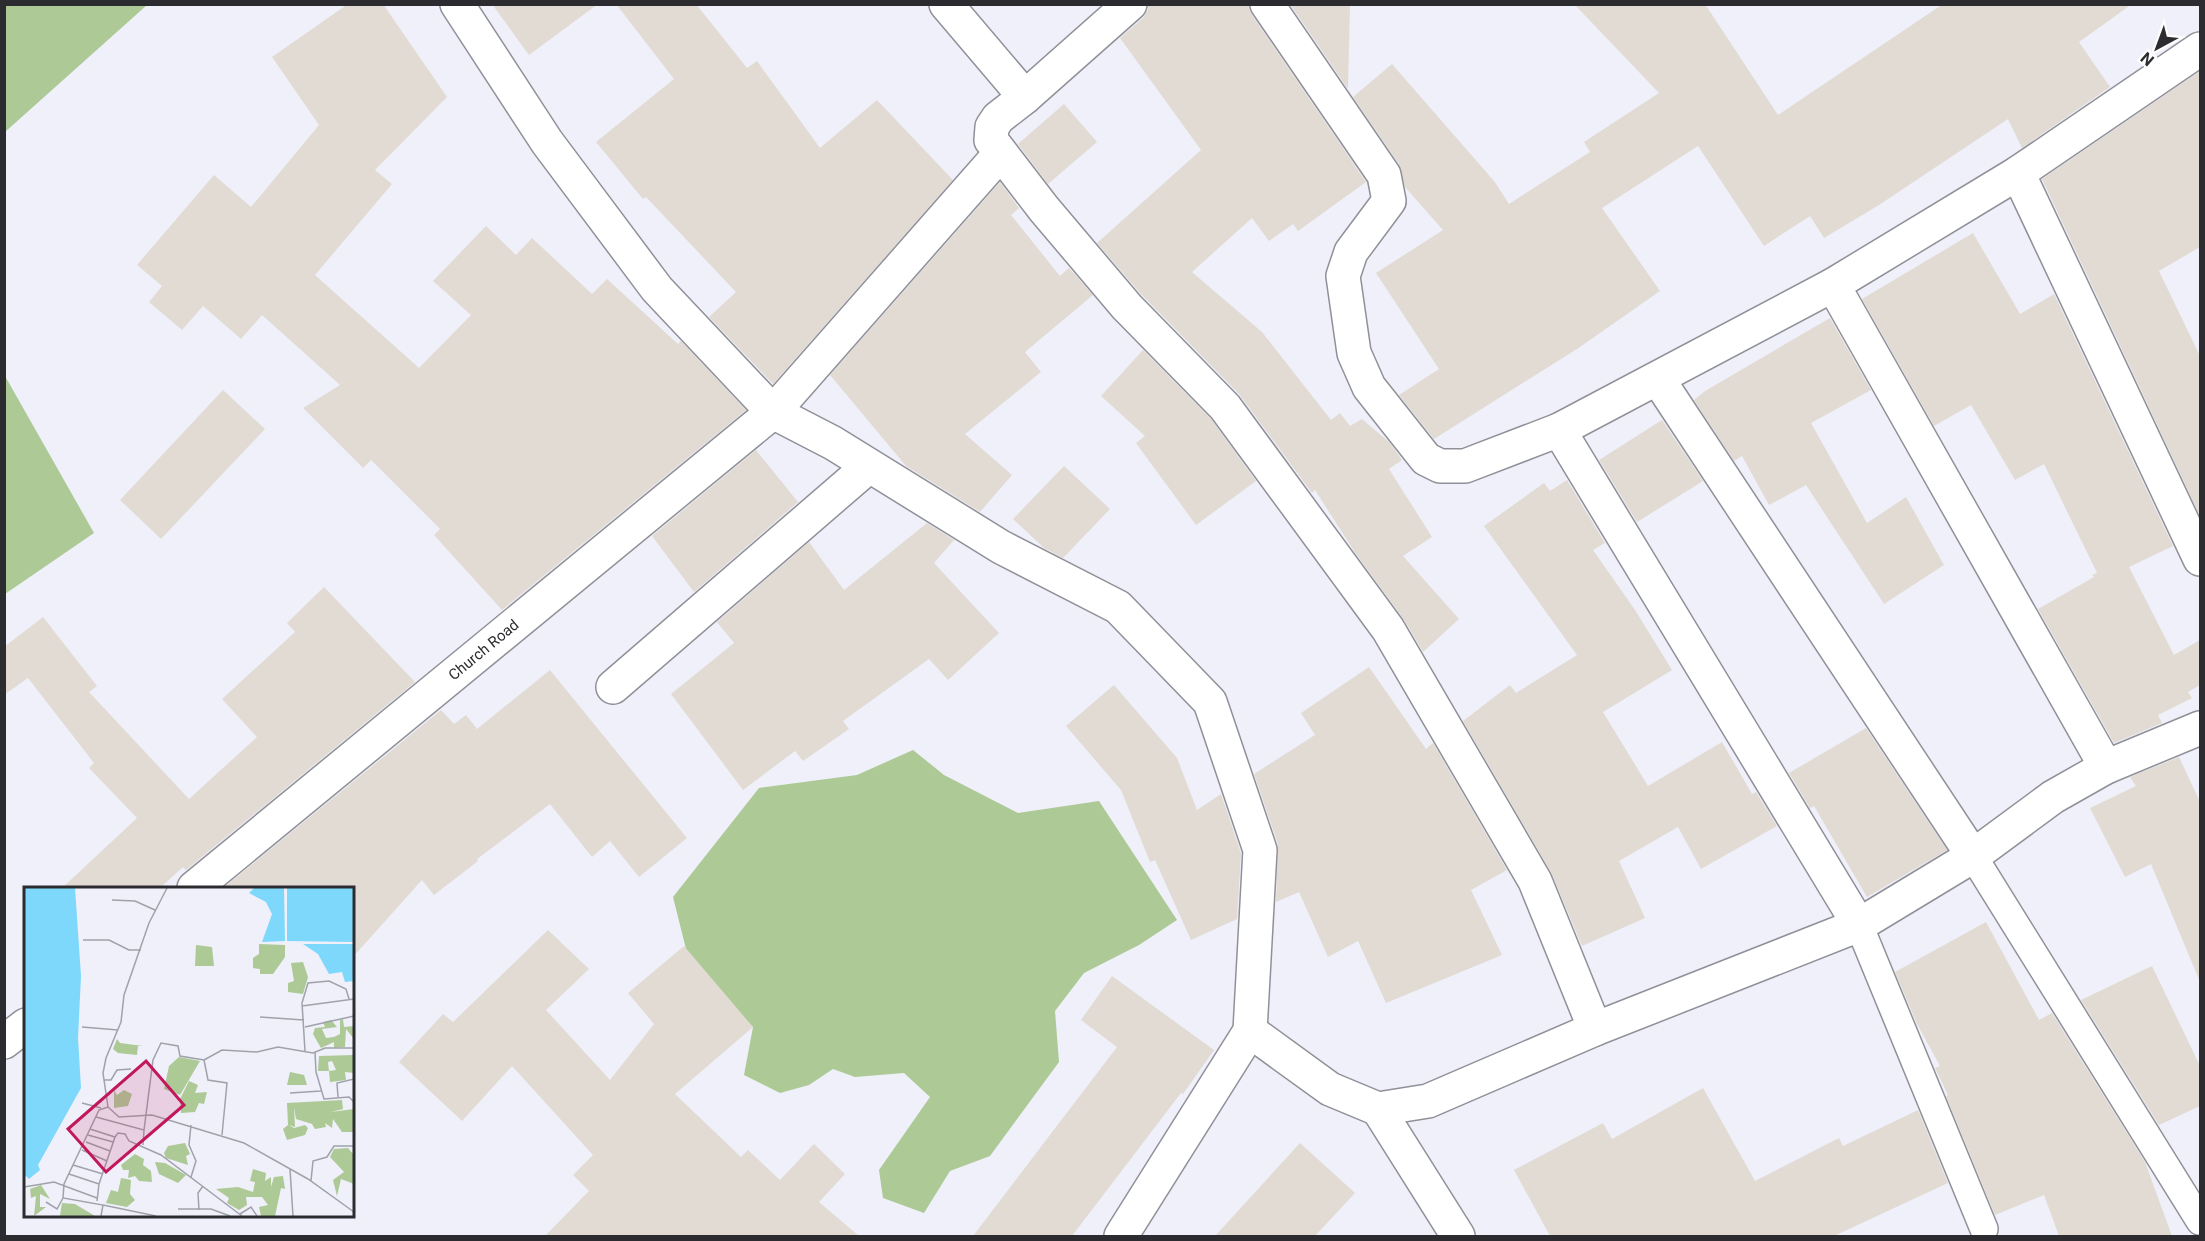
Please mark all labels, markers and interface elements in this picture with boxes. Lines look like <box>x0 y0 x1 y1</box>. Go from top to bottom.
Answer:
north arrow <box>2127 18 2187 78</box>
text: N <box>2137 48 2158 70</box>
street label: Church Road <box>445 616 522 684</box>
inset map <box>24 887 354 1217</box>

